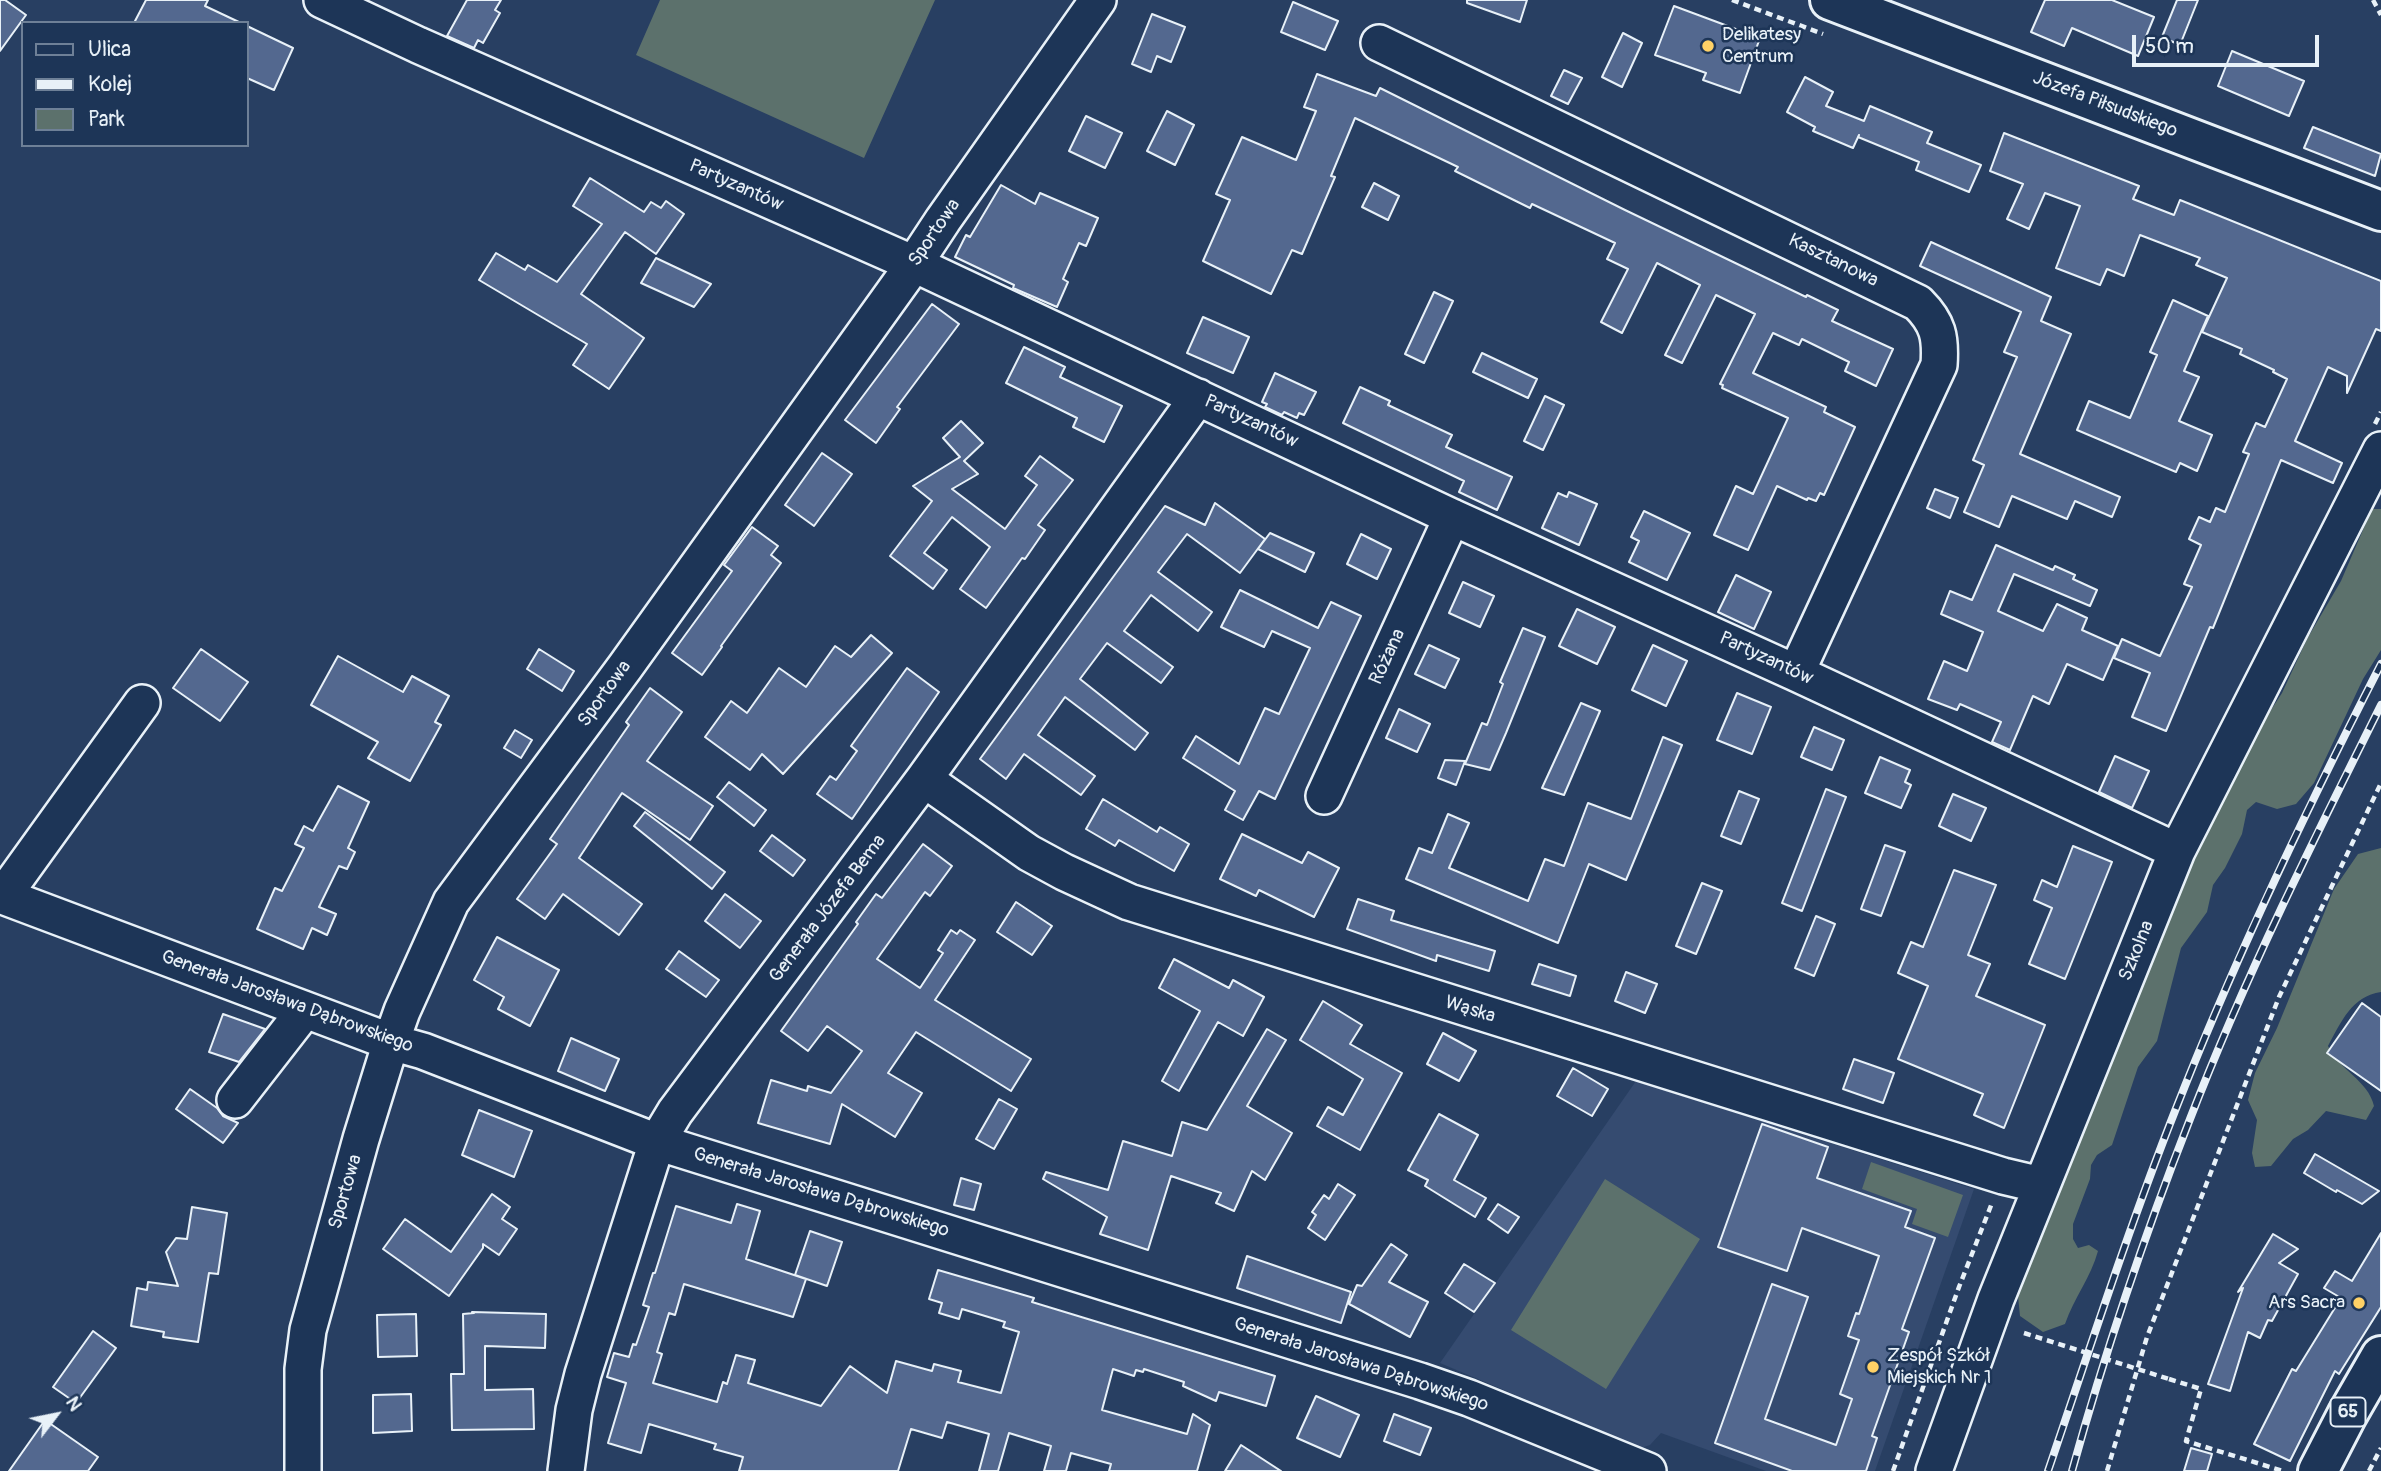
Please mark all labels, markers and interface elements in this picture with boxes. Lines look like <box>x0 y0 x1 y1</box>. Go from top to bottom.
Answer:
legend <box>21 21 248 147</box>
scale bar <box>2136 21 2323 65</box>
place label: Delikatesy Centrum <box>1722 24 1801 68</box>
text: 50 m <box>2145 33 2194 60</box>
text: Ulica <box>88 36 131 63</box>
marker: Delikatesy Centrum <box>1700 38 1716 54</box>
street label: Józefa Piłsudskiego <box>2029 67 2181 143</box>
text: Kolej <box>88 71 132 98</box>
text: Park <box>88 106 125 133</box>
street label: Partyzantów <box>685 155 787 217</box>
street label: Sportowa <box>904 195 966 271</box>
street label: Kasztanowa <box>1784 229 1882 293</box>
street label: Partyzantów <box>1201 390 1301 454</box>
street label: Różana <box>1365 625 1411 689</box>
street label: Partyzantów <box>1716 627 1816 691</box>
street label: Sportowa <box>573 656 637 732</box>
street label: Generała Józefa Bema <box>765 831 891 987</box>
street label: Szkolna <box>2115 917 2159 985</box>
street label: Generała Jarosława Dąbrowskiego <box>158 946 416 1058</box>
street label: Wąska <box>1442 992 1498 1028</box>
street label: Generała Jarosława Dąbrowskiego <box>690 1143 952 1243</box>
street label: Sportowa <box>325 1152 367 1232</box>
place label: Ars Sacra <box>2268 1292 2345 1314</box>
marker: Ars Sacra <box>2351 1295 2367 1311</box>
street label: Generała Jarosława Dąbrowskiego <box>1231 1313 1491 1417</box>
place label: Zespół Szkół Miejskich Nr 1 <box>1887 1345 1991 1389</box>
marker: Zespół Szkół Miejskich Nr 1 <box>1865 1359 1881 1375</box>
north arrow <box>21 1380 91 1450</box>
text: N <box>60 1392 87 1416</box>
road number: 65 <box>2330 1398 2366 1427</box>

